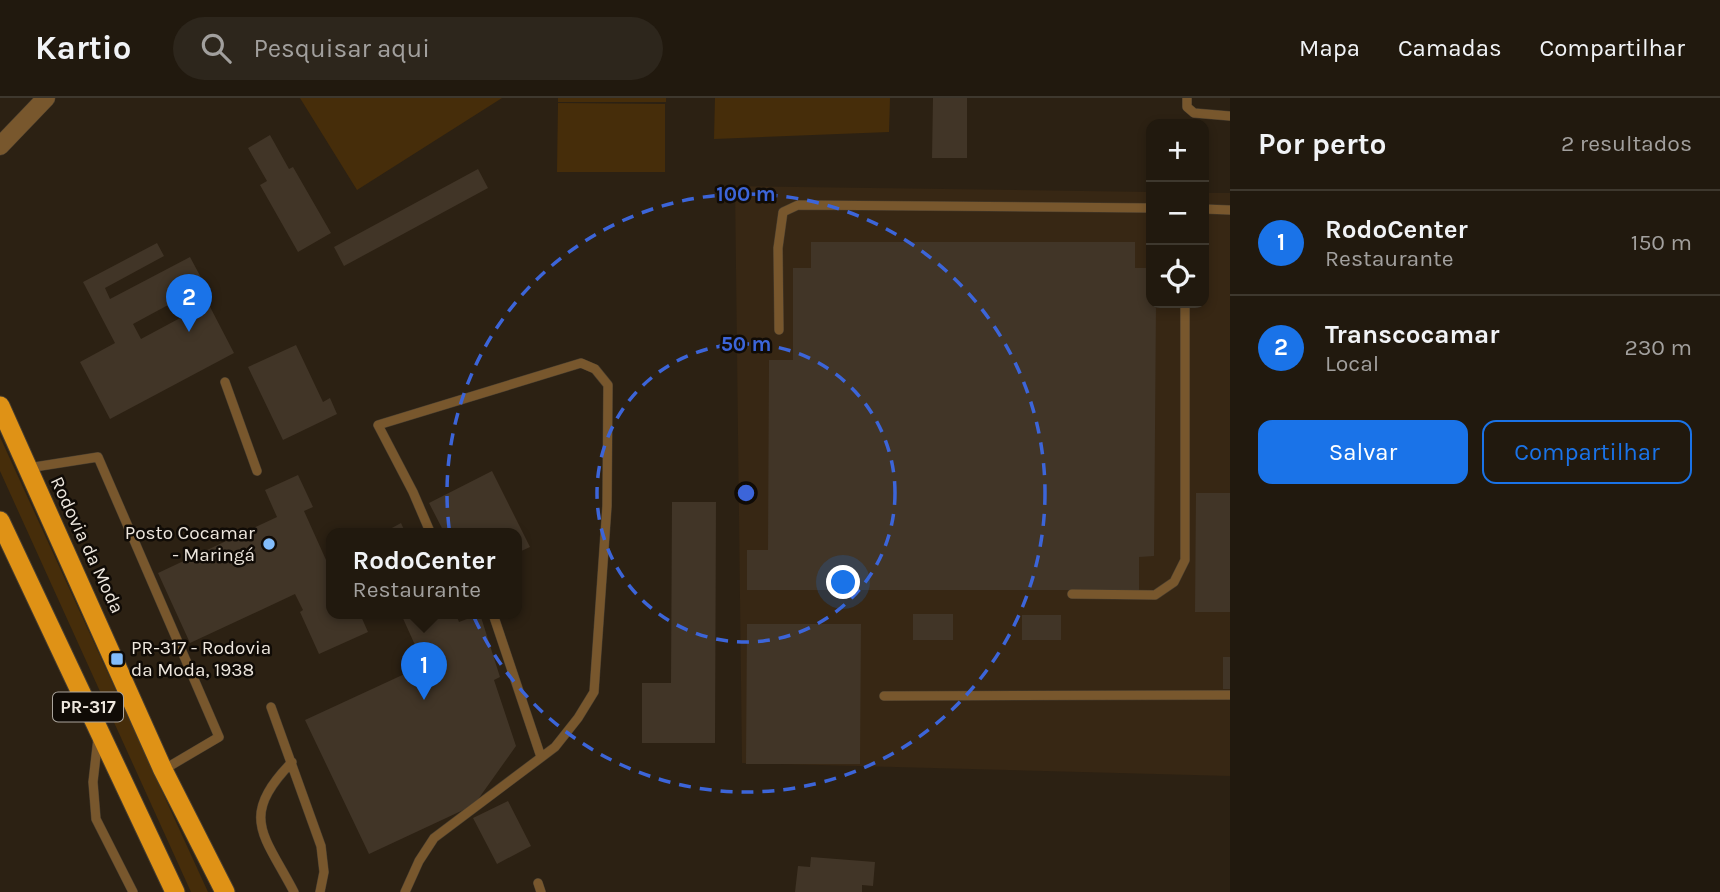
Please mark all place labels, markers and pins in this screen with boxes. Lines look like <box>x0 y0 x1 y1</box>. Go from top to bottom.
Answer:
pin: 2 <box>166 274 212 332</box>
centre of rings <box>734 481 758 505</box>
place label: Posto Cocamar - Maringá <box>125 522 255 566</box>
marker: Posto Cocamar - Maringá <box>261 536 277 552</box>
place label: PR-317 - Rodovia da Moda, 1938 <box>131 637 271 681</box>
pin: 1 <box>401 642 447 700</box>
marker: PR-317 - Rodovia da Moda, 1938 <box>109 651 125 667</box>

